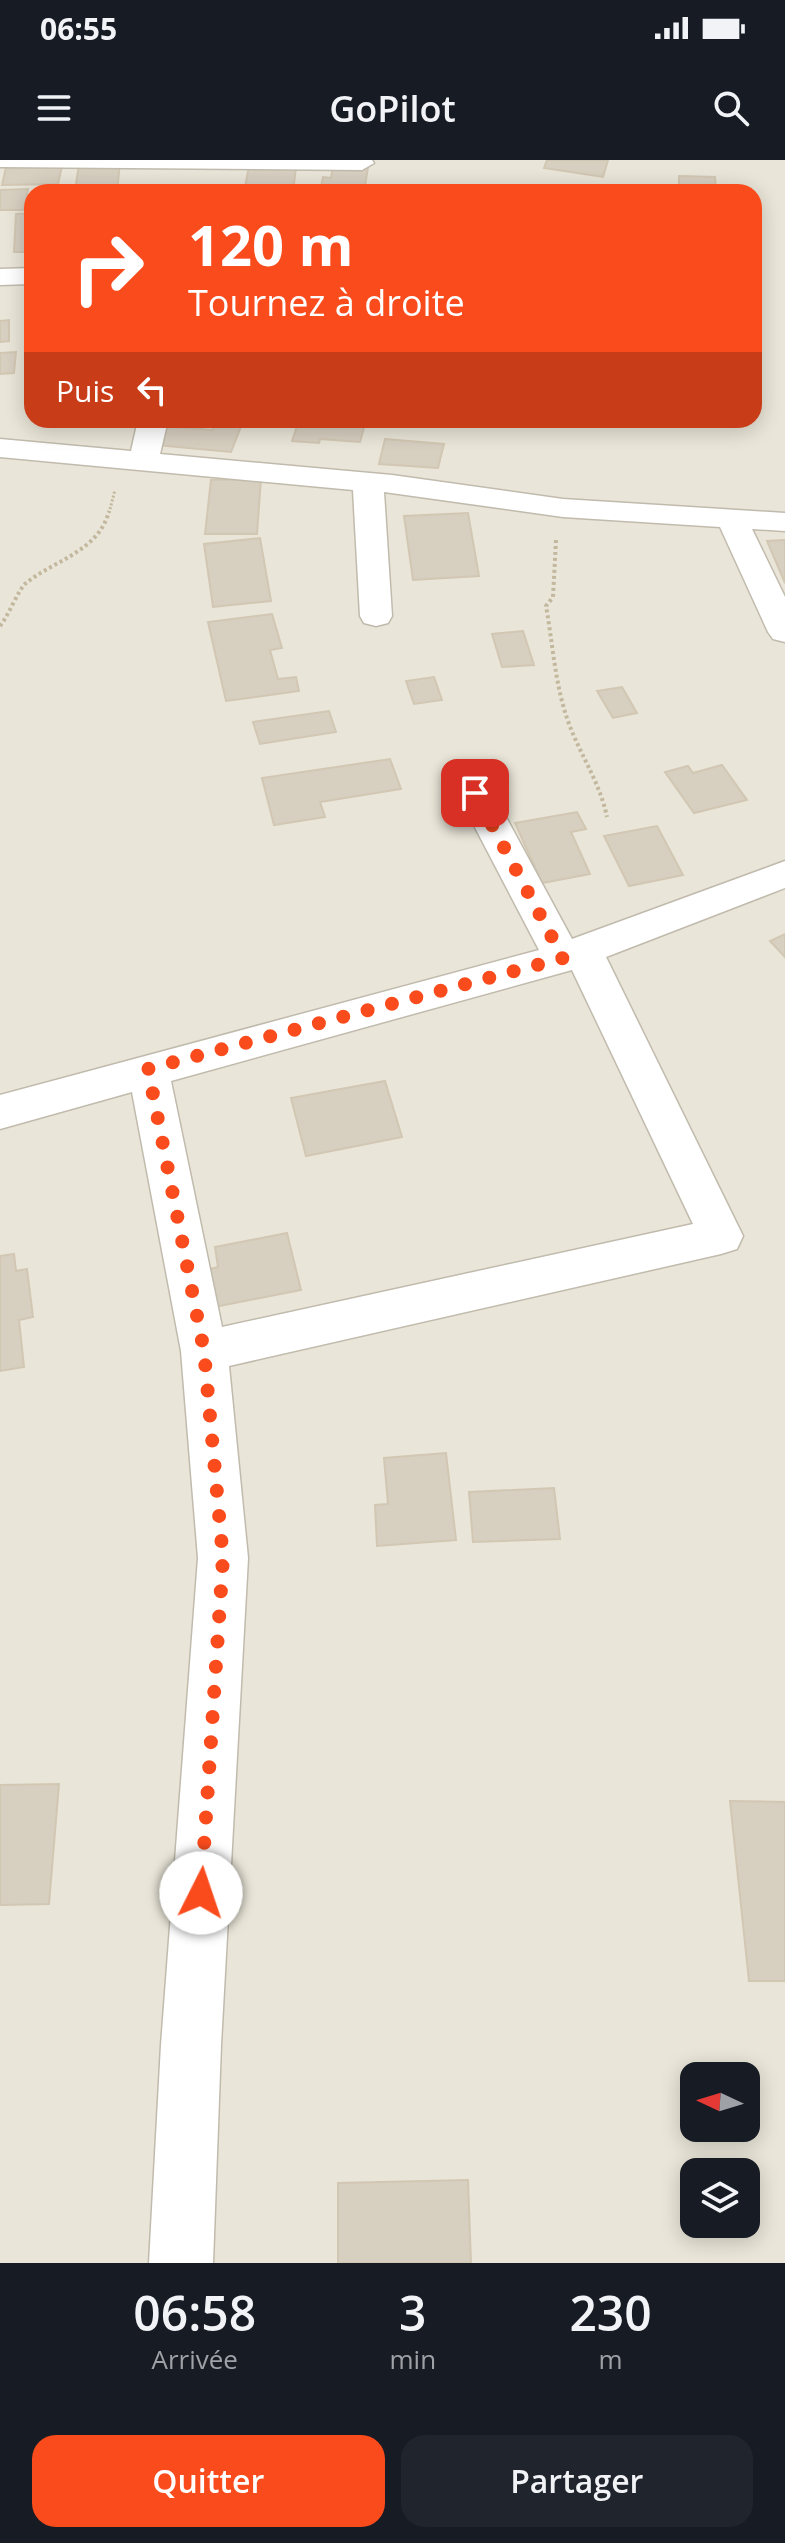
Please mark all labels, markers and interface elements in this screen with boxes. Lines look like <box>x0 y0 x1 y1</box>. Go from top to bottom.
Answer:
text: 06:55 <box>40 8 117 49</box>
text: GoPilot <box>329 84 456 133</box>
icon: menu <box>32 86 76 130</box>
icon: search <box>709 86 753 130</box>
text: 120 m <box>188 206 354 282</box>
icon: right <box>56 216 160 320</box>
text: Tournez à droite <box>188 278 465 327</box>
icon: left <box>130 368 174 412</box>
text: Puis <box>56 370 114 411</box>
pin <box>441 759 509 827</box>
icon: arrive <box>453 771 497 815</box>
position arrow <box>159 1851 243 1935</box>
north arrow <box>680 2062 760 2142</box>
map controls <box>680 2062 760 2238</box>
button: layers <box>680 2158 760 2238</box>
text: 06:58 <box>133 2280 256 2345</box>
text: 3 <box>399 2280 427 2345</box>
text: 230 <box>569 2280 652 2345</box>
text: Arrivée <box>152 2341 238 2377</box>
text: min <box>390 2341 436 2377</box>
text: m <box>599 2341 623 2377</box>
button: Quitter <box>32 2435 385 2527</box>
button: Partager <box>401 2435 753 2527</box>

